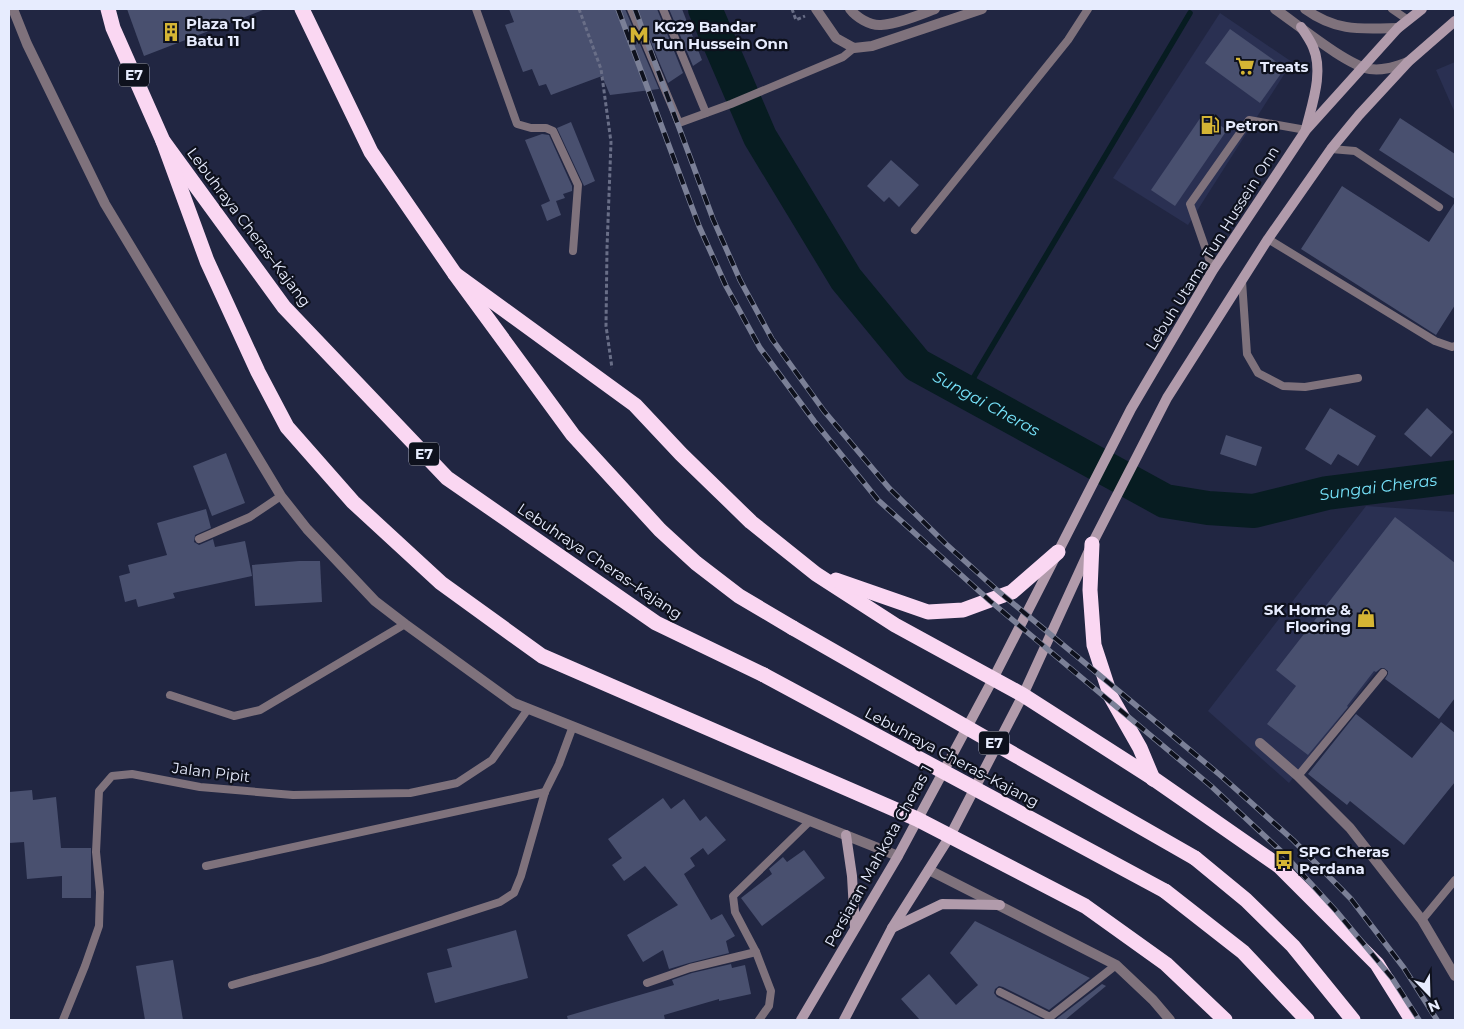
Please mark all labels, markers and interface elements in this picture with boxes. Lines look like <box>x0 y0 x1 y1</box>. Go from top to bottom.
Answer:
place label: Plaza Tol Batu 11 <box>186 14 255 50</box>
place label: KG29 Bandar Tun Hussein Onn <box>654 17 788 53</box>
building icon: Plaza Tol Batu 11 <box>160 21 182 43</box>
metro station icon: KG29 Bandar Tun Hussein Onn <box>628 24 650 46</box>
supermarket icon: Treats <box>1234 55 1256 77</box>
place label: Treats <box>1260 57 1308 76</box>
road number: E7 <box>119 64 149 86</box>
fuel station icon: Petron <box>1199 114 1221 136</box>
place label: Petron <box>1225 116 1278 135</box>
street label: Lebuh Utama Tun Hussein Onn <box>1141 143 1283 353</box>
street label: Lebuhraya Cheras–Kajang <box>183 144 315 310</box>
water label: Sungai Cheras <box>930 366 1043 440</box>
road number: E7 <box>409 442 439 466</box>
water label: Sungai Cheras <box>1317 470 1438 504</box>
street label: Lebuhraya Cheras–Kajang <box>514 499 686 623</box>
place label: SK Home & Flooring <box>1264 600 1351 636</box>
shop icon: SK Home & Flooring <box>1355 607 1377 629</box>
street label: Lebuhraya Cheras–Kajang <box>862 703 1042 811</box>
road number: E7 <box>979 731 1009 754</box>
street label: Jalan Pipit <box>170 758 251 786</box>
street label: Persiaran Mahkota Cheras 1 <box>820 762 936 950</box>
place label: SPG Cheras Perdana <box>1299 842 1389 878</box>
bus stop icon: SPG Cheras Perdana <box>1273 849 1295 871</box>
north arrow <box>1404 969 1454 1019</box>
text: N <box>1425 995 1443 1016</box>

